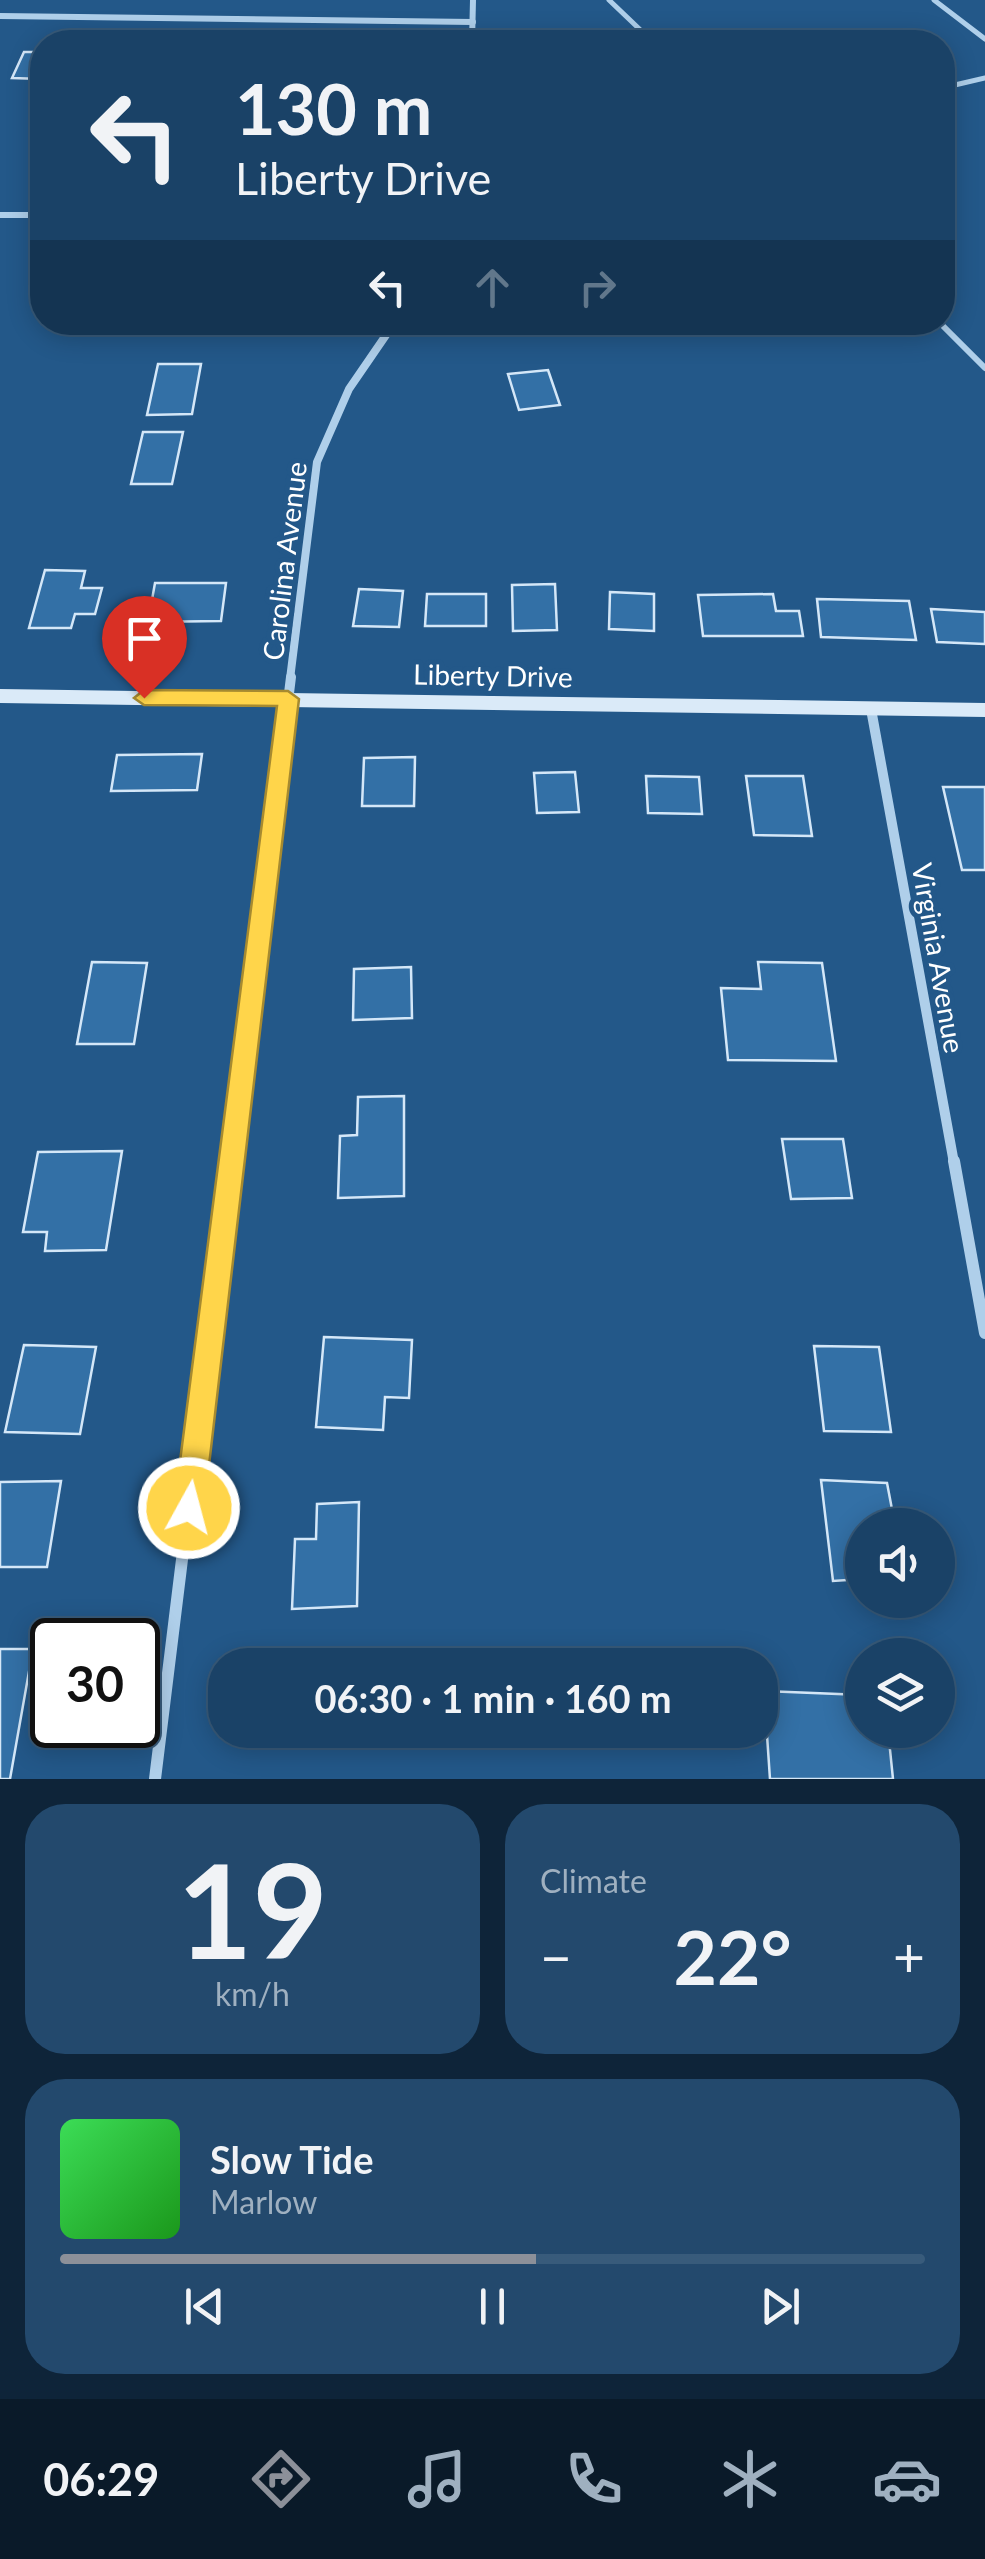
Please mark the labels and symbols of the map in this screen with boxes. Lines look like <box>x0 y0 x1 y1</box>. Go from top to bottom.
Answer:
street label: Carolina Avenue <box>255 460 313 662</box>
pin <box>102 596 187 699</box>
street label: Liberty Drive <box>413 657 573 693</box>
street label: Virginia Avenue <box>906 860 972 1056</box>
position arrow <box>137 1456 241 1560</box>
speed limit sign: 30 <box>30 1618 160 1748</box>

